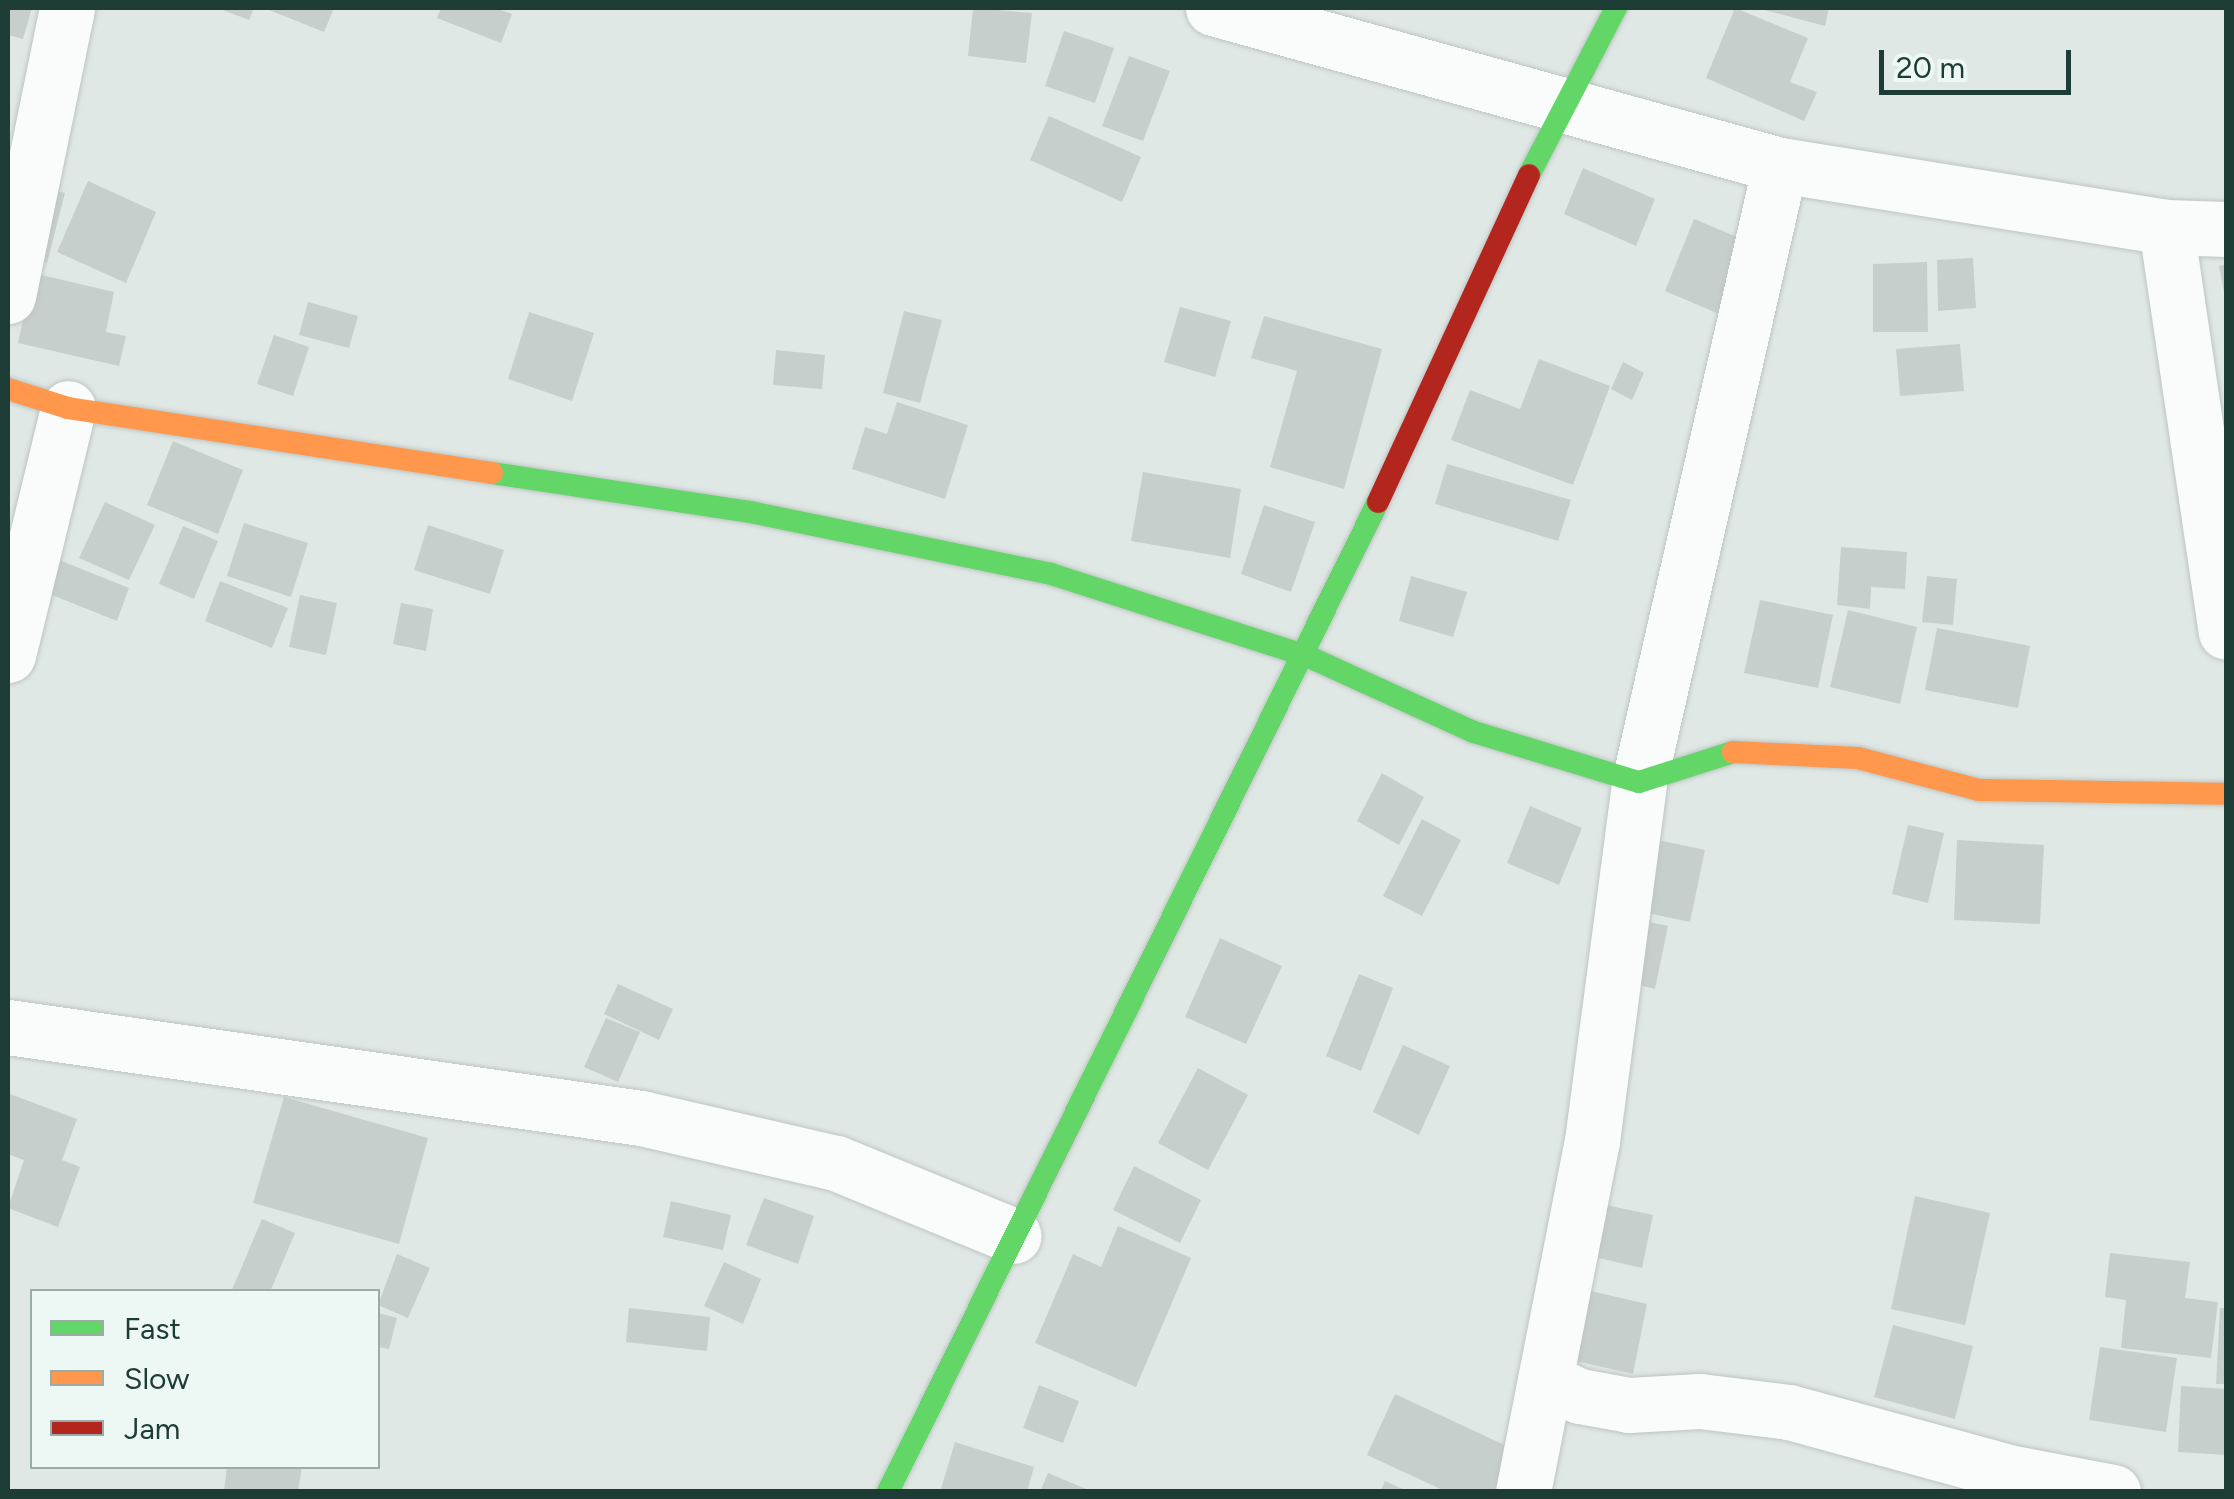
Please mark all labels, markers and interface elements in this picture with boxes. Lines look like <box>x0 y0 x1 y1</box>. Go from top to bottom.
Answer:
scale bar <box>1884 30 2076 92</box>
text: 20 m <box>1896 49 1965 86</box>
legend <box>30 1289 380 1469</box>
text: Fast <box>124 1310 181 1347</box>
text: Slow <box>124 1360 190 1397</box>
text: Jam <box>124 1410 180 1447</box>

